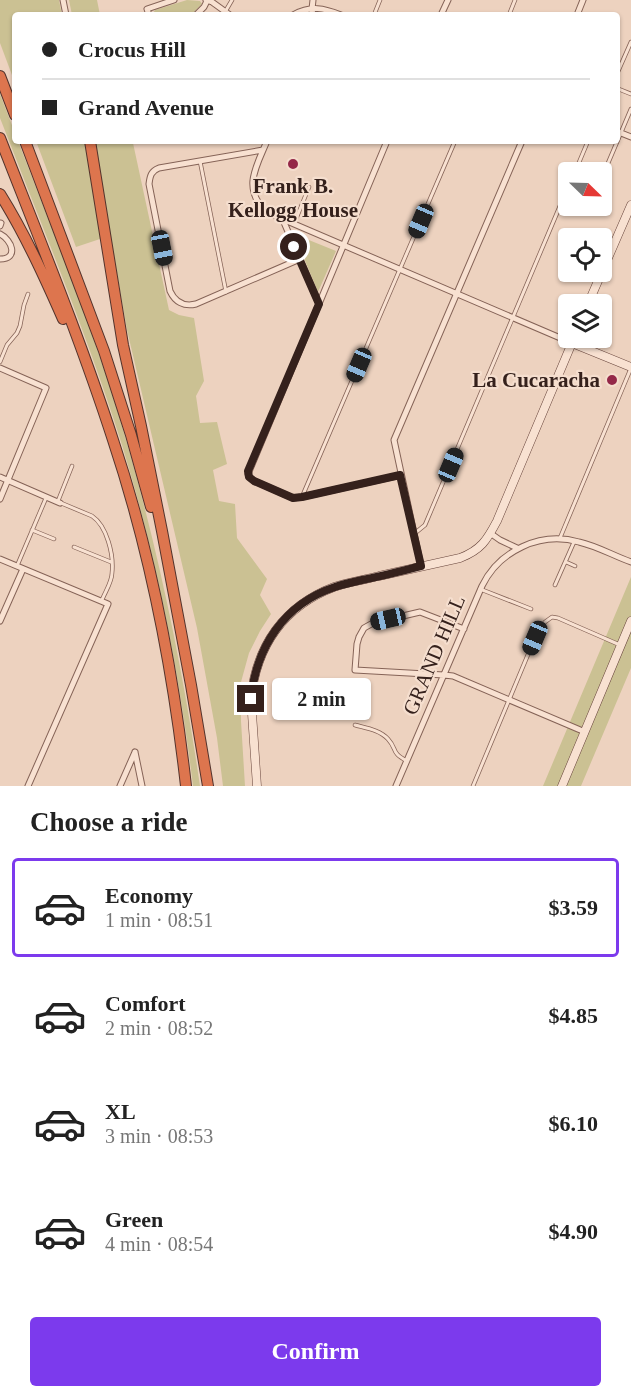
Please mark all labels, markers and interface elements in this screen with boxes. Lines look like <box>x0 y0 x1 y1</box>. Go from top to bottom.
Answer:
text: Crocus Hill <box>78 37 186 62</box>
text: Grand Avenue <box>78 95 214 120</box>
marker: Frank B. Kellogg House <box>286 157 300 171</box>
north arrow <box>558 162 612 216</box>
map controls <box>558 162 612 348</box>
place label: Frank B. Kellogg House <box>228 174 358 222</box>
car <box>406 201 436 241</box>
button: locate <box>558 228 612 282</box>
car <box>150 229 174 267</box>
route start <box>280 233 307 260</box>
button: layers <box>558 294 612 348</box>
car <box>344 345 374 385</box>
place label: La Cucaracha <box>472 368 600 392</box>
marker: La Cucaracha <box>605 373 619 387</box>
car <box>436 445 466 485</box>
street label: GRAND HILL <box>398 592 470 718</box>
car <box>368 606 408 632</box>
car <box>520 618 550 658</box>
callout: 2 min <box>272 678 371 720</box>
route end <box>237 685 264 712</box>
text: 2 min <box>297 688 346 710</box>
text: Choose a ride <box>30 807 188 837</box>
icon: car <box>33 881 87 935</box>
text: Economy <box>105 883 193 908</box>
text: $3.59 <box>549 895 598 920</box>
text: 1 min · 08:51 <box>105 909 213 931</box>
icon: car <box>33 989 87 1043</box>
text: Comfort <box>105 991 186 1016</box>
text: $4.85 <box>549 1003 598 1028</box>
text: 2 min · 08:52 <box>105 1017 213 1039</box>
icon: car <box>33 1097 87 1151</box>
text: XL <box>105 1099 136 1124</box>
text: $6.10 <box>549 1111 598 1136</box>
text: 3 min · 08:53 <box>105 1125 213 1147</box>
icon: car <box>33 1205 87 1259</box>
text: Green <box>105 1207 163 1232</box>
text: $4.90 <box>549 1219 598 1244</box>
text: 4 min · 08:54 <box>105 1233 213 1255</box>
button: Confirm <box>30 1317 601 1386</box>

